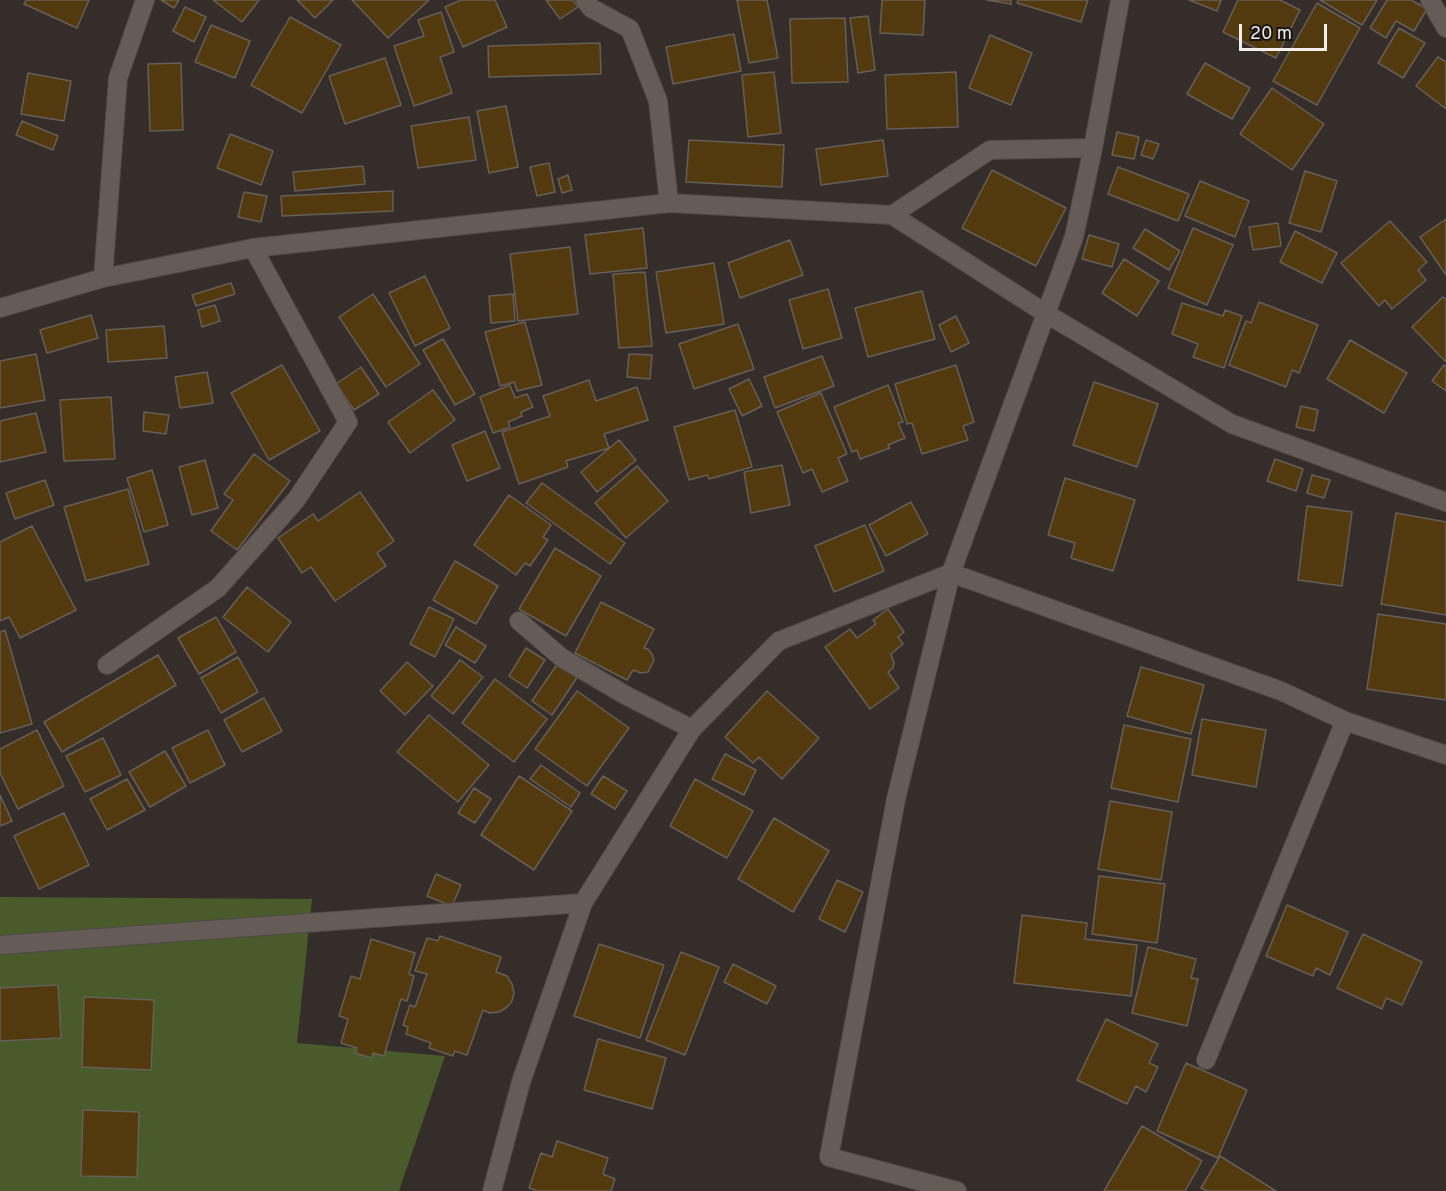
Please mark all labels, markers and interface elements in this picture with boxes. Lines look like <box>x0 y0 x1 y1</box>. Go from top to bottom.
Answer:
scale bar <box>1242 12 1330 50</box>
text: 20 m <box>1250 23 1292 46</box>

